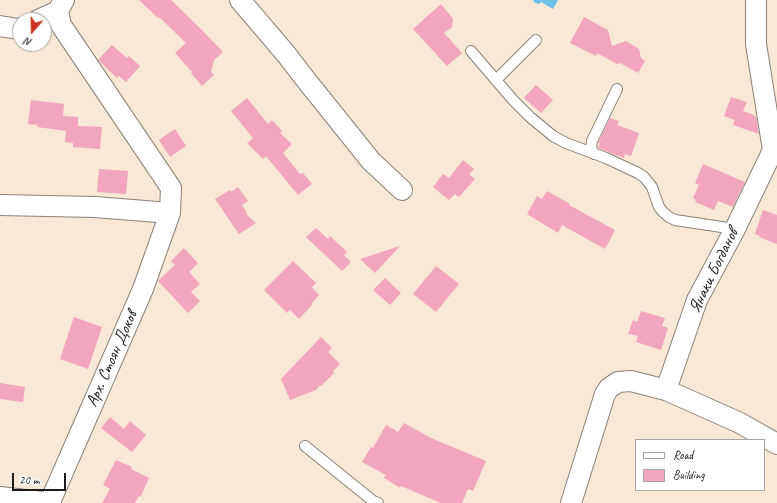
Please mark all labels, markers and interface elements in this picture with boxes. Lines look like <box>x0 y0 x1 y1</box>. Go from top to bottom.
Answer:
north arrow <box>12 12 52 52</box>
text: N <box>23 35 34 50</box>
street label: Янаки Богданов <box>685 225 743 317</box>
street label: Арх. Стоян Доков <box>82 308 142 410</box>
legend <box>635 439 765 491</box>
text: Road <box>673 447 693 463</box>
scale bar <box>14 465 68 491</box>
text: Building <box>673 467 705 483</box>
text: 20 m <box>19 472 39 488</box>

